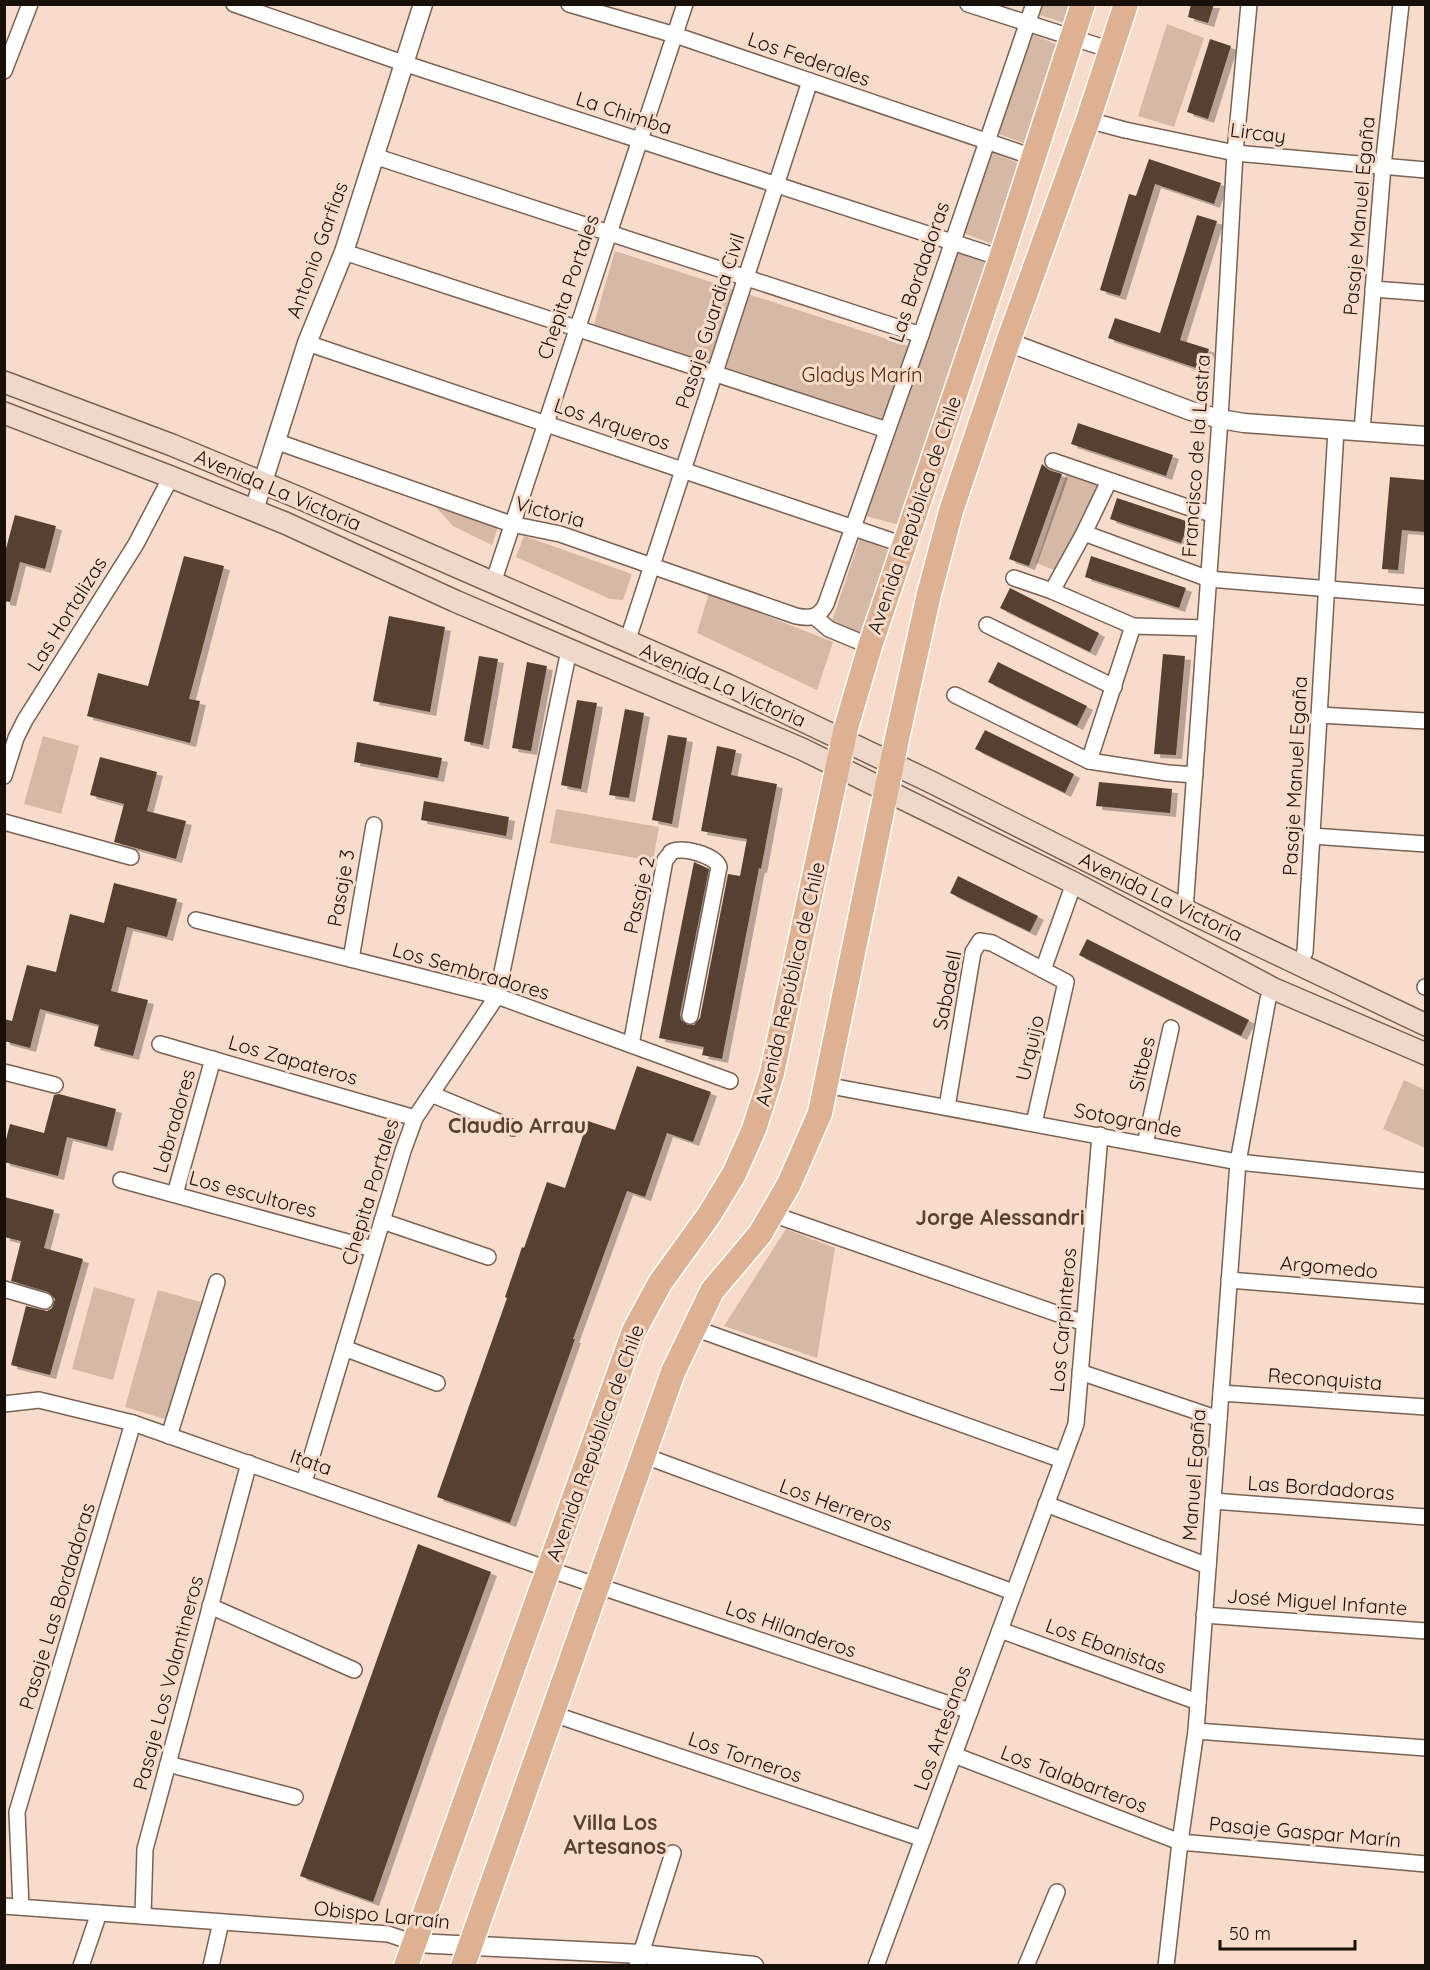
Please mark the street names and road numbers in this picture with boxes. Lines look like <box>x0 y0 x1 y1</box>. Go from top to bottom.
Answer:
street label: Los Federales <box>745 26 874 91</box>
street label: La Chimba <box>573 85 675 140</box>
street label: Pasaje Manuel Egaña <box>1337 115 1380 317</box>
street label: Lircay <box>1229 117 1287 148</box>
street label: Antonio Garfias <box>280 178 353 322</box>
street label: Las Bordadoras <box>883 198 954 346</box>
street label: Chepita Portales <box>531 211 604 363</box>
street label: Pasaje Guardia Civil <box>669 230 750 412</box>
street label: Francisco de la Lastra <box>1176 353 1215 558</box>
street label: Los Arqueros <box>551 392 674 455</box>
street label: Avenida República de Chile <box>861 393 966 637</box>
street label: Avenida La Victoria <box>191 443 365 536</box>
street label: Victoria <box>513 490 588 533</box>
street label: Las Hortalizas <box>21 552 112 676</box>
street label: Avenida La Victoria <box>636 637 810 732</box>
street label: Pasaje Manuel Egaña <box>1277 675 1312 877</box>
street label: Avenida La Victoria <box>1075 846 1247 947</box>
street label: Pasaje 3 <box>321 847 360 929</box>
street label: Pasaje 2 <box>617 854 660 936</box>
street label: Avenida República de Chile <box>749 859 830 1109</box>
street label: Los Sembradores <box>390 936 553 1005</box>
street label: Sabadell <box>927 948 966 1032</box>
street label: Urquijo <box>1010 1013 1049 1083</box>
street label: Los Zapateros <box>226 1029 361 1090</box>
street label: Sitbes <box>1123 1034 1160 1094</box>
street label: Labradores <box>147 1066 200 1176</box>
street label: Sotogrande <box>1072 1097 1184 1142</box>
street label: Chepita Portales <box>335 1116 404 1268</box>
street label: Los escultores <box>187 1164 320 1223</box>
street label: Los Carpinteros <box>1044 1247 1081 1393</box>
street label: Argomedo <box>1279 1250 1379 1283</box>
street label: Avenida República de Chile <box>540 1321 649 1565</box>
street label: Reconquista <box>1267 1362 1383 1395</box>
street label: Manuel Egaña <box>1176 1408 1211 1542</box>
street label: Itata <box>287 1443 335 1480</box>
street label: Las Bordadoras <box>1247 1470 1395 1505</box>
street label: Los Herreros <box>776 1473 896 1536</box>
street label: Pasaje Las Bordadoras <box>13 1499 100 1712</box>
street label: Pasaje Los Volantineros <box>127 1573 208 1793</box>
street label: José Miguel Infante <box>1226 1583 1408 1620</box>
street label: Los Hilanderos <box>722 1594 860 1663</box>
street label: Los Ebanistas <box>1042 1612 1170 1679</box>
street label: Los Artesanos <box>907 1662 976 1794</box>
street label: Los Torneros <box>685 1725 805 1788</box>
street label: Los Talabarteros <box>997 1739 1151 1818</box>
street label: Pasaje Gaspar Marín <box>1208 1811 1402 1852</box>
street label: Obispo Larraín <box>313 1895 451 1934</box>

